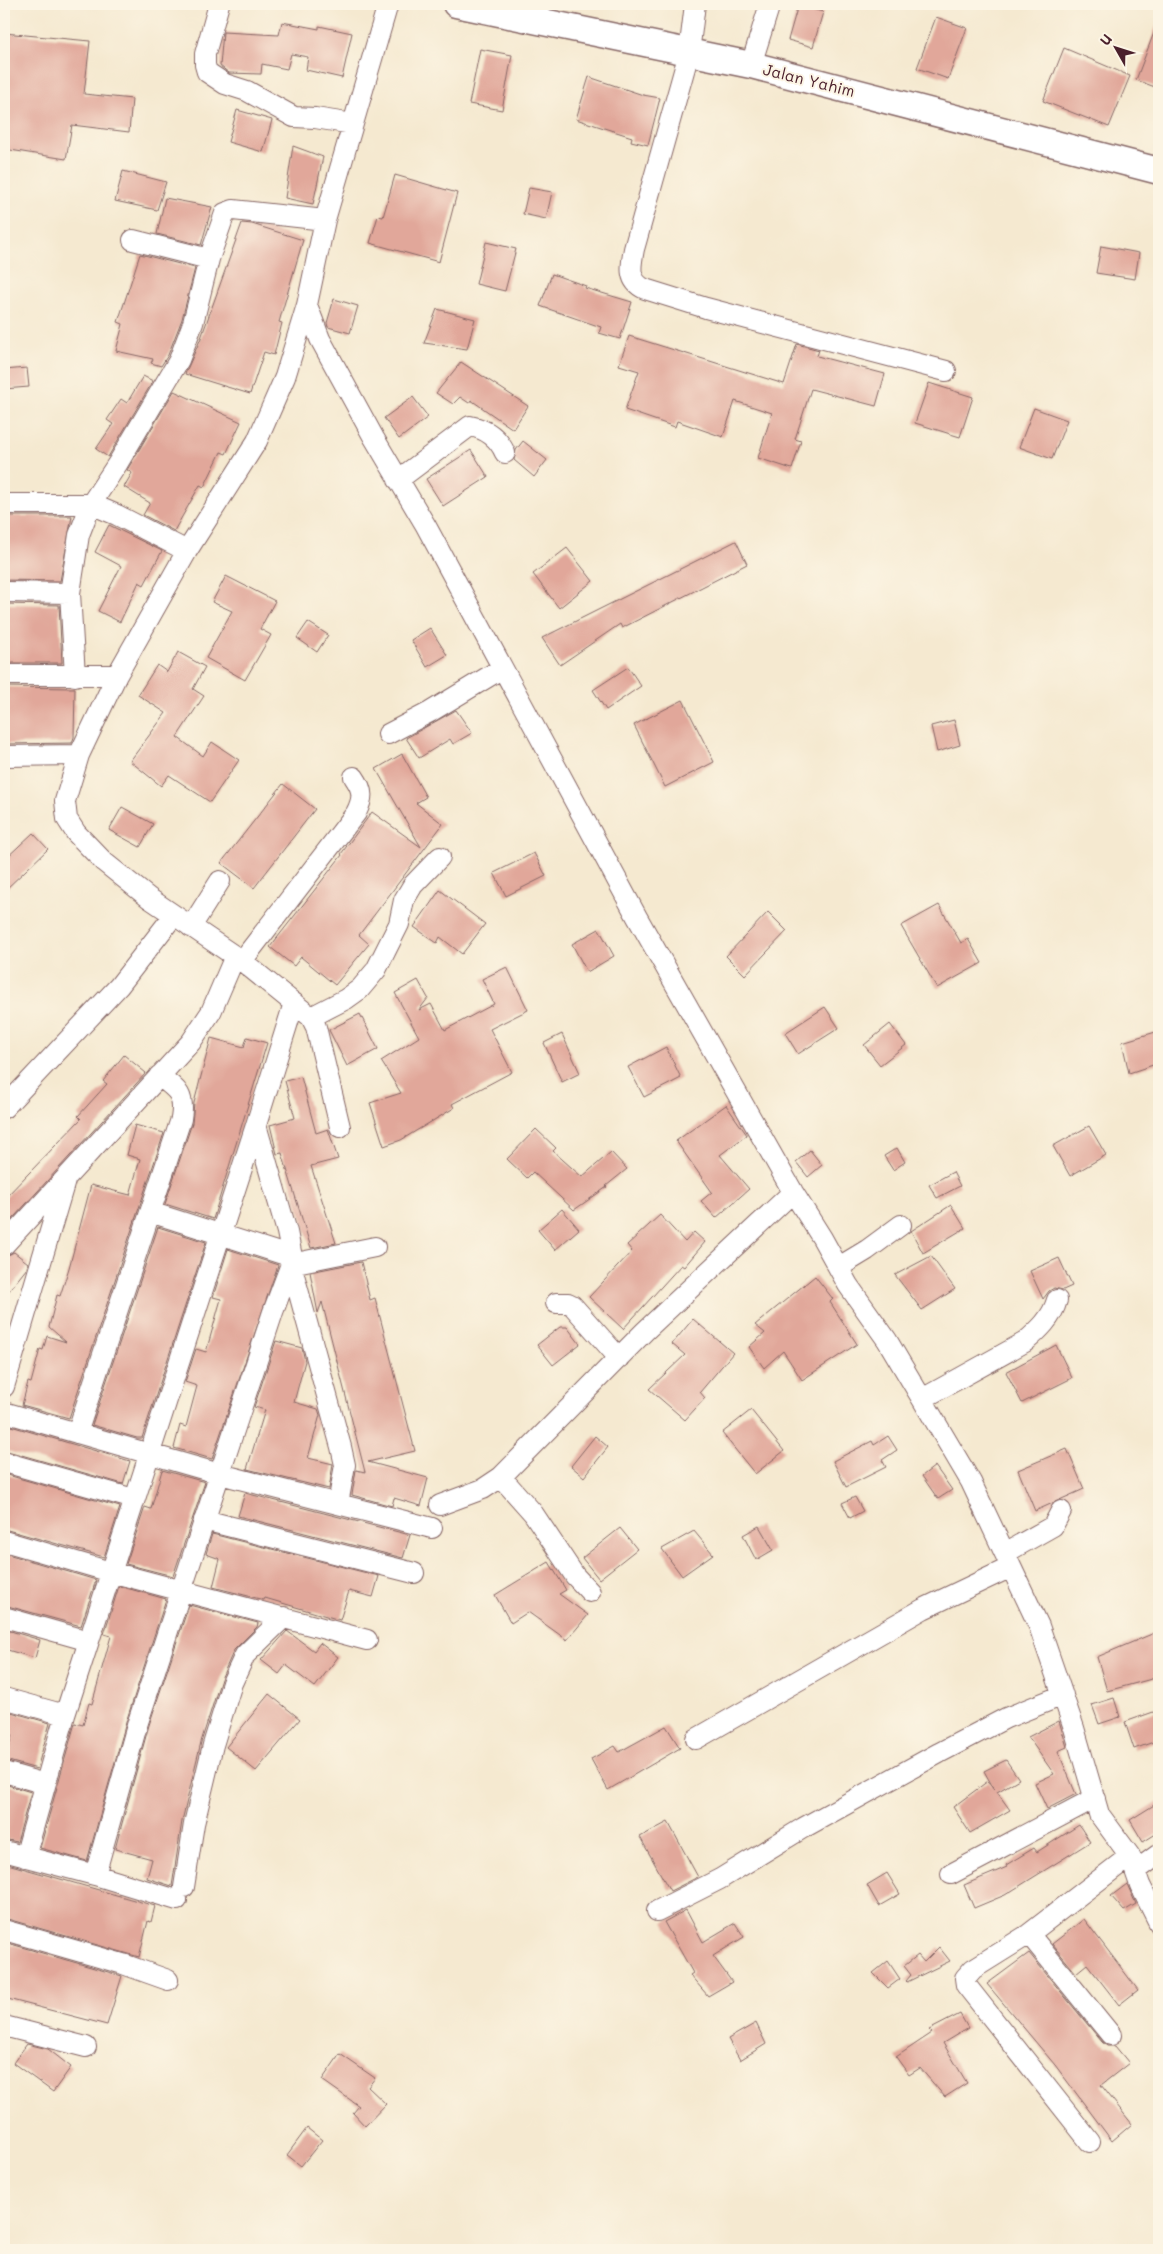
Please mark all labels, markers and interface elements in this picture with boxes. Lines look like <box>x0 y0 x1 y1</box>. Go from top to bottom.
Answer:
north arrow <box>1090 22 1140 72</box>
text: U <box>1095 30 1116 49</box>
street label: Jalan Yahim <box>761 58 857 101</box>

